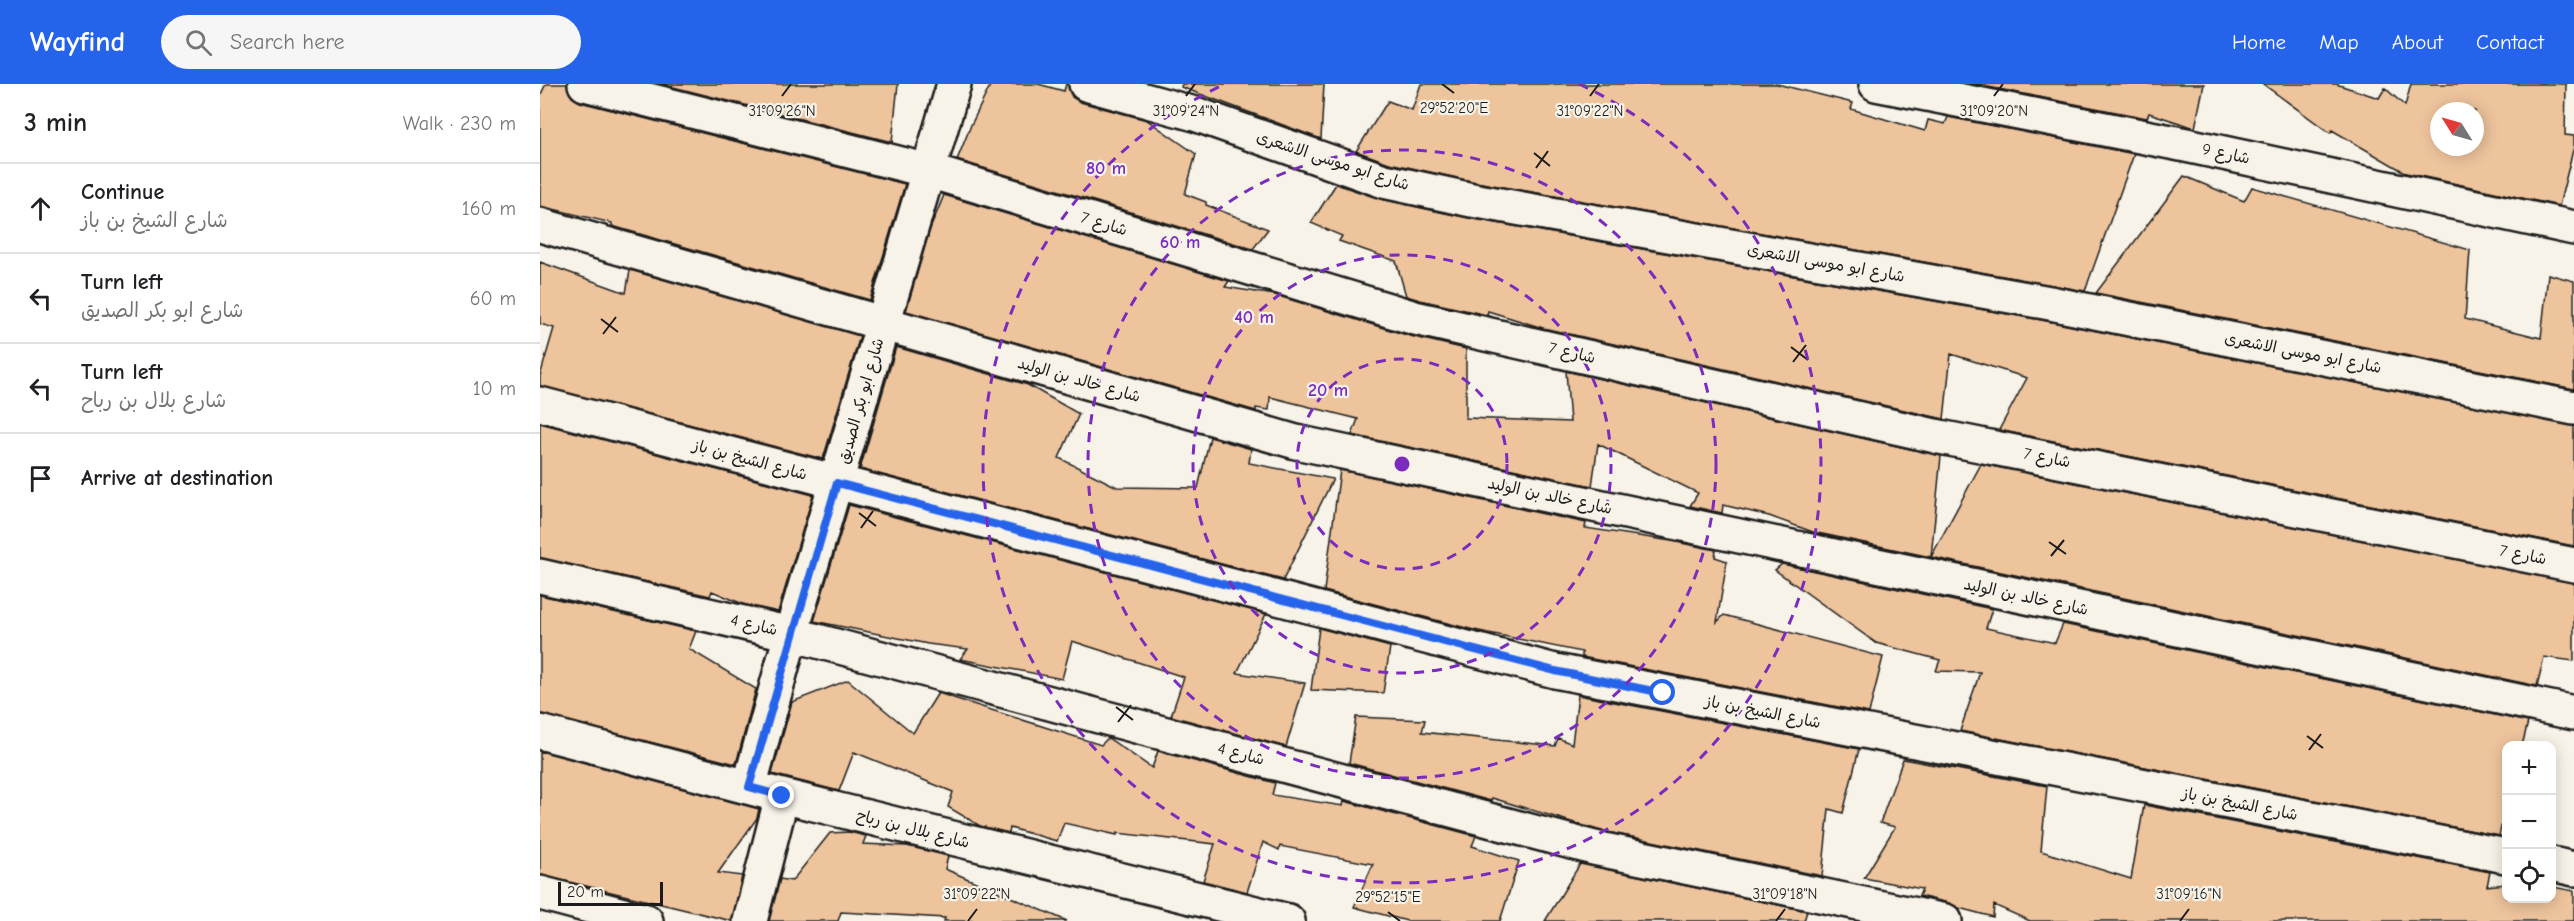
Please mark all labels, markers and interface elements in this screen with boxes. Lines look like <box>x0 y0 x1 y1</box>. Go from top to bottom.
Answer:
search box <box>161 15 581 69</box>
text: Wayfind <box>30 26 125 58</box>
icon: search <box>182 26 215 59</box>
text: Search here <box>230 29 345 55</box>
text: Home <box>2232 30 2286 54</box>
text: Map <box>2319 30 2359 54</box>
text: About <box>2392 30 2443 54</box>
text: Contact <box>2476 30 2544 54</box>
text: 29°52'20"E <box>1420 99 1488 117</box>
text: 31°09'26"N <box>748 102 816 120</box>
text: 31°09'24"N <box>1153 102 1219 120</box>
text: 31°09'22"N <box>1557 102 1623 120</box>
text: 31°09'20"N <box>1960 102 2028 120</box>
north arrow <box>2430 102 2484 156</box>
text: 3 min <box>24 108 87 138</box>
text: Walk · 230 m <box>403 112 516 135</box>
street label: شارع ابو موسى الاشعرى <box>1254 128 1412 196</box>
street label: شارع 9 <box>2200 140 2252 170</box>
text: 80 m <box>1086 158 1126 179</box>
text: Continue <box>81 179 164 205</box>
icon: ahead <box>24 192 57 225</box>
text: 160 m <box>462 197 516 220</box>
street label: شارع 7 <box>1078 208 1129 241</box>
text: شارع الشيخ بن باز <box>81 209 228 232</box>
text: 60 m <box>1160 232 1200 253</box>
street label: شارع ابو موسى الاشعرى <box>1746 240 1906 288</box>
text: Turn left <box>81 269 163 295</box>
icon: left <box>24 282 57 315</box>
text: 60 m <box>470 287 516 310</box>
text: شارع ابو بكر الصديق <box>81 299 243 322</box>
text: 40 m <box>1234 307 1274 328</box>
street label: شارع ابو موسى الاشعرى <box>2223 329 2383 379</box>
street label: شارع ابو بكر الصديق <box>834 336 889 466</box>
street label: شارع 7 <box>1546 339 1597 369</box>
street label: شارع خالد بن الوليد <box>1015 354 1142 408</box>
text: Turn left <box>81 359 163 385</box>
icon: left <box>24 372 57 405</box>
text: 10 m <box>473 377 516 400</box>
text: 20 m <box>1308 380 1348 401</box>
text: شارع بلال بن رباح <box>81 389 226 412</box>
street label: شارع الشيخ بن باز <box>689 436 809 486</box>
street label: شارع 7 <box>2022 445 2072 473</box>
centre of rings <box>1392 454 1412 474</box>
icon: arrive <box>24 462 57 495</box>
text: Arrive at destination <box>81 465 273 491</box>
street label: شارع خالد بن الوليد <box>1486 474 1614 520</box>
street label: شارع 7 <box>2498 542 2548 570</box>
street label: شارع خالد بن الوليد <box>1962 575 2090 621</box>
street label: شارع 4 <box>728 611 779 641</box>
route start <box>1649 679 1675 705</box>
street label: شارع الشيخ بن باز <box>1701 692 1822 734</box>
street label: شارع 4 <box>1215 739 1266 771</box>
map controls <box>2502 741 2556 903</box>
button: + <box>2502 741 2556 795</box>
route end <box>768 782 794 808</box>
street label: شارع الشيخ بن باز <box>2178 784 2299 826</box>
button: − <box>2502 795 2556 849</box>
street label: شارع بلال بن رباح <box>854 806 972 854</box>
button: locate <box>2502 849 2556 903</box>
scale bar <box>558 879 663 906</box>
text: 20 m <box>567 883 604 901</box>
text: 31°09'22"N <box>944 885 1010 903</box>
text: 31°09'18"N <box>1753 885 1817 903</box>
text: 31°09'16"N <box>2156 885 2222 903</box>
text: 29°52'15"E <box>1355 888 1421 906</box>

